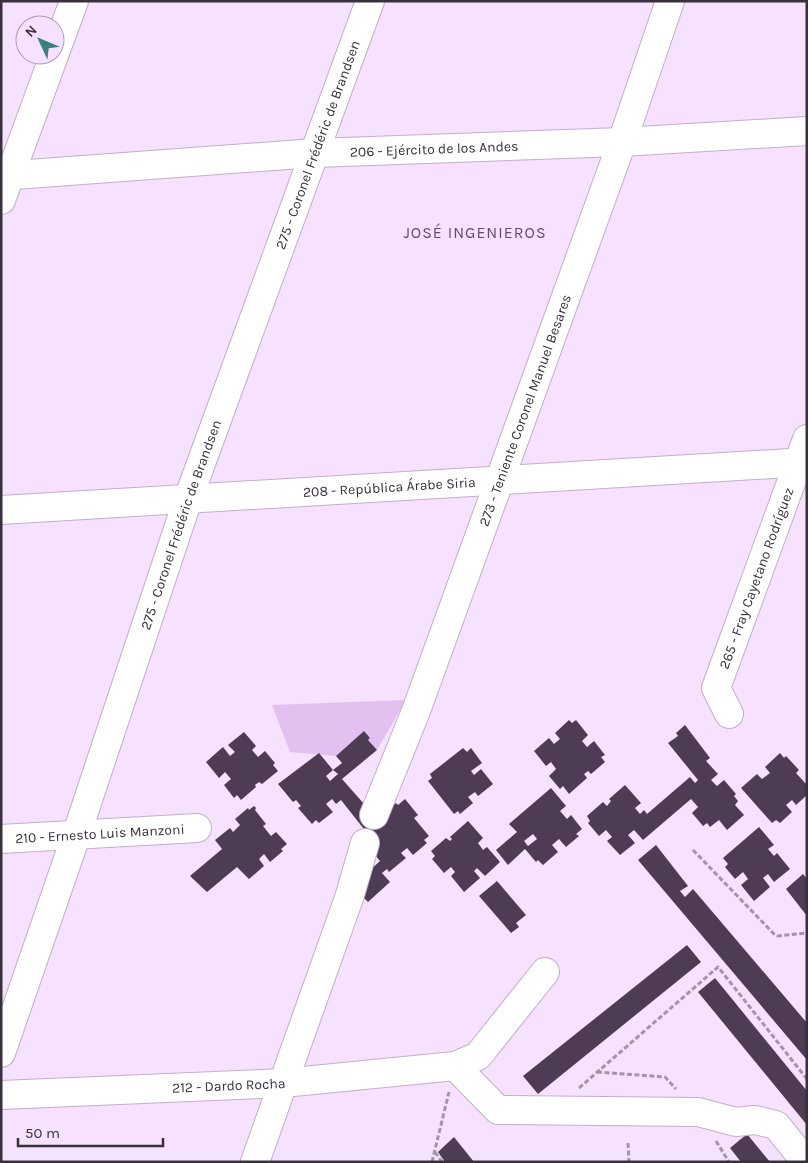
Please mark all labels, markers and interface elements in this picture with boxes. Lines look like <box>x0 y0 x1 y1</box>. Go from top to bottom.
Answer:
north arrow <box>15 15 65 65</box>
text: N <box>21 22 41 41</box>
street label: 275 - Coronel Frédéric de Brandsen <box>272 38 364 252</box>
street label: 206 - Ejército de los Andes <box>350 138 519 161</box>
district label: JOSÉ INGENIEROS <box>403 223 547 242</box>
street label: 273 - Teniente Coronel Manuel Besares <box>476 292 575 529</box>
street label: 275 - Coronel Frédéric de Brandsen <box>137 418 225 632</box>
street label: 208 - República Árabe Siria <box>302 474 476 501</box>
street label: 265 - Fray Cayetano Rodríguez <box>716 485 798 671</box>
street label: 210 - Ernesto Luis Manzoni <box>15 821 185 847</box>
street label: 212 - Dardo Rocha <box>172 1075 286 1097</box>
scale bar <box>18 1116 162 1148</box>
text: 50 m <box>25 1124 60 1142</box>

